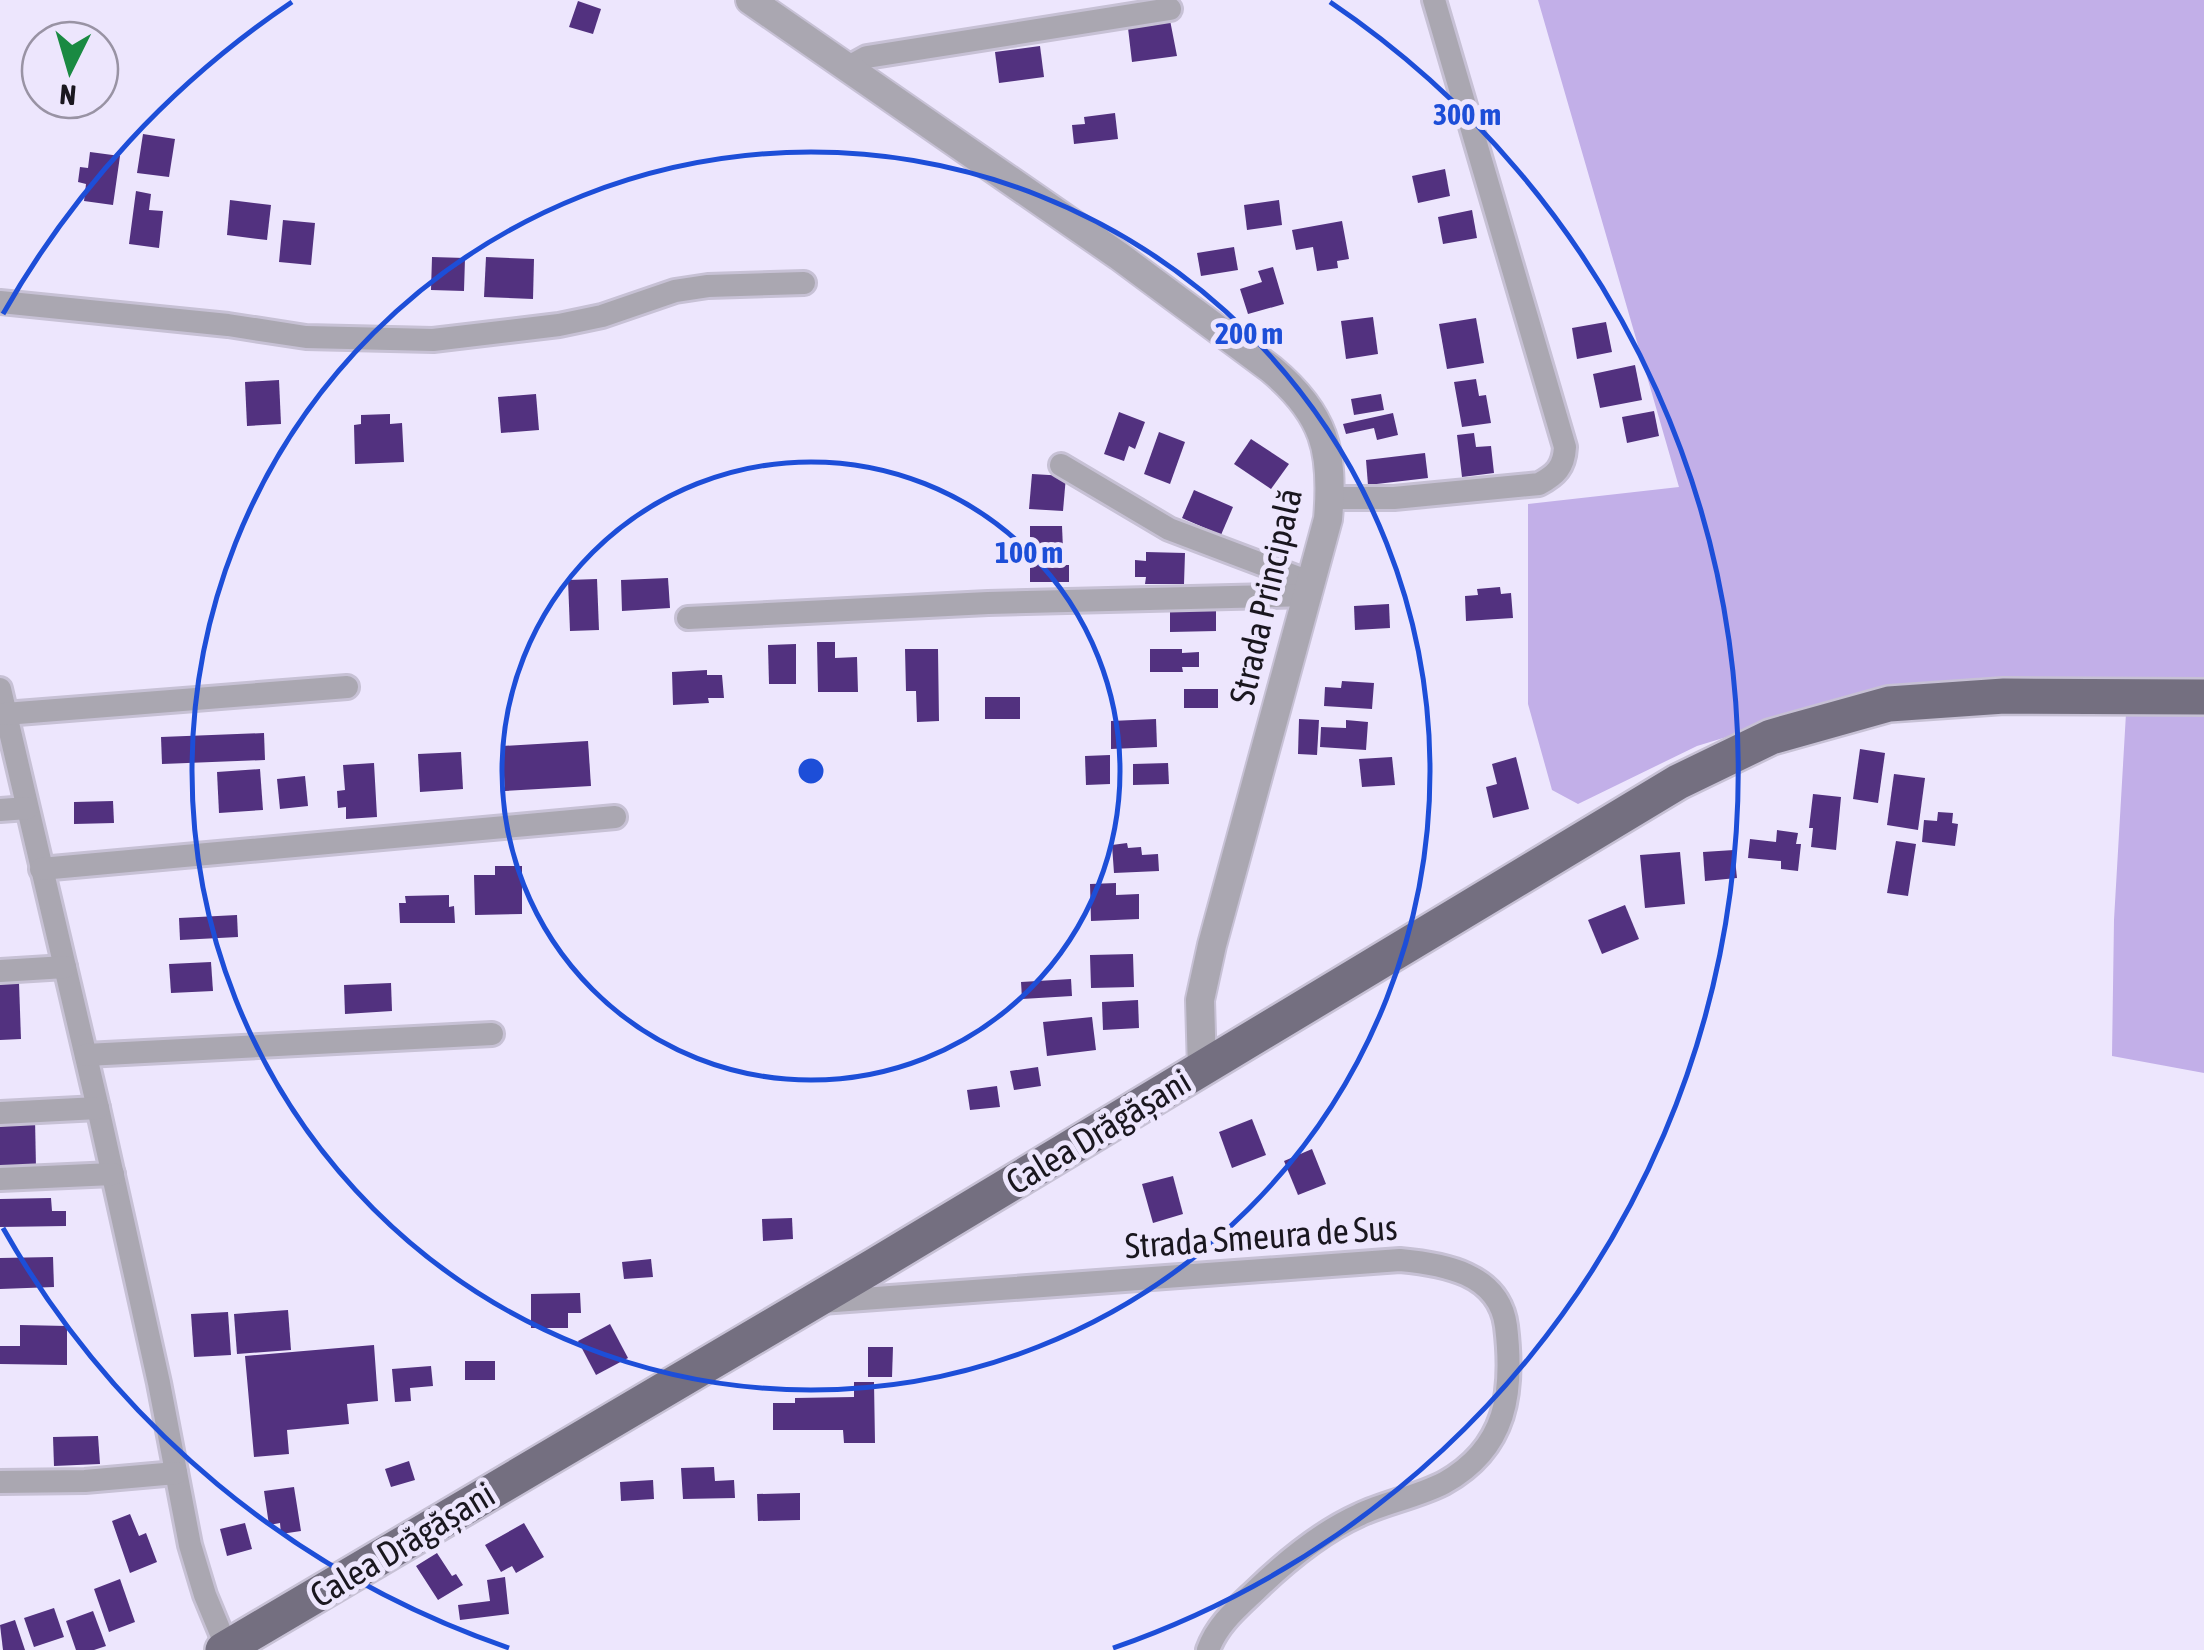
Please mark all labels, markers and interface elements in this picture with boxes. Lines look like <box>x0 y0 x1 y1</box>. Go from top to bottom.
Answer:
north arrow <box>20 20 120 120</box>
text: N <box>58 78 77 112</box>
text: 300 m <box>1433 97 1501 131</box>
text: 200 m <box>1215 316 1283 350</box>
street label: Strada Principală <box>1221 484 1309 708</box>
text: 100 m <box>995 535 1063 569</box>
centre of rings <box>793 753 829 789</box>
street label: Calea Drăgășani <box>999 1060 1198 1202</box>
street label: Strada Smeura de Sus <box>1123 1207 1399 1265</box>
street label: Calea Drăgășani <box>303 1473 502 1615</box>

